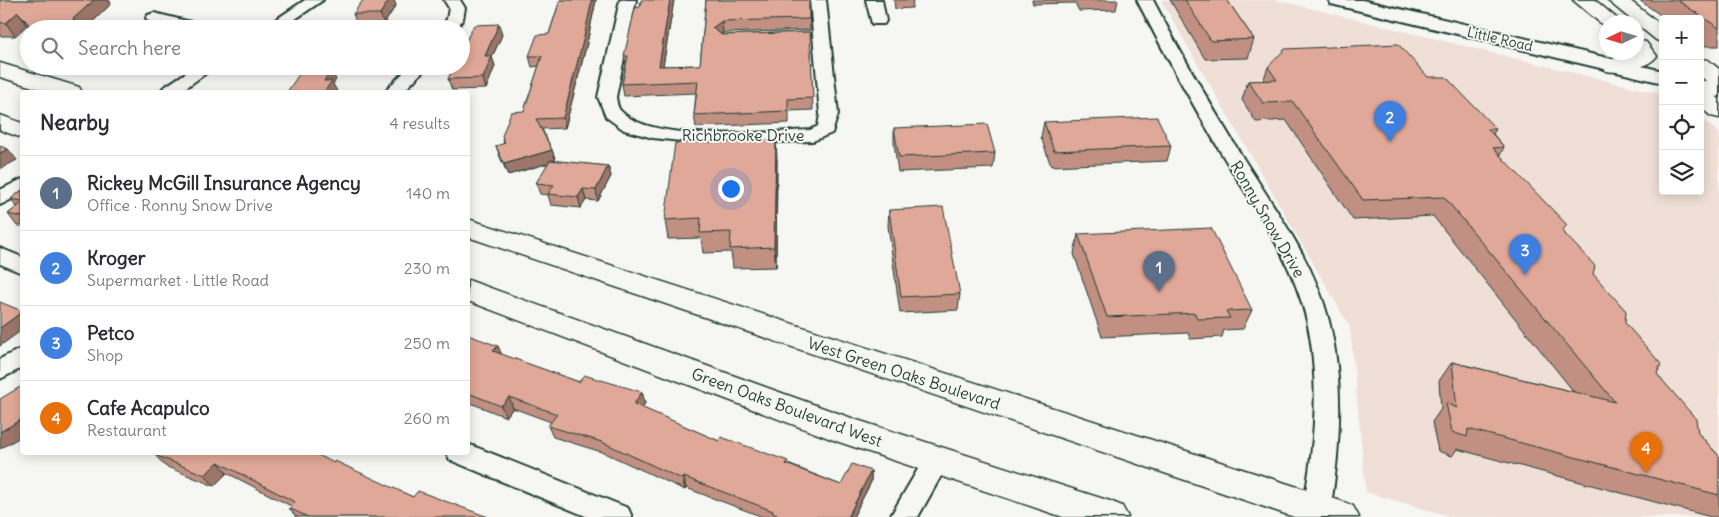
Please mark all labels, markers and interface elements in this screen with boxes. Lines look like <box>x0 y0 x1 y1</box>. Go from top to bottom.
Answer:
north arrow <box>1599 15 1644 60</box>
map controls <box>1659 15 1704 195</box>
button: + <box>1659 15 1704 60</box>
search box <box>20 20 470 75</box>
street label: Little Road <box>1465 23 1535 55</box>
icon: search <box>38 34 66 62</box>
text: Search here <box>78 36 181 60</box>
button: − <box>1659 60 1704 105</box>
pin: 2 <box>1374 101 1406 142</box>
button: locate <box>1659 105 1704 150</box>
text: Nearby <box>40 109 110 136</box>
text: 4 results <box>389 113 450 133</box>
street label: Richbrooke Drive <box>682 125 804 145</box>
button: layers <box>1659 150 1704 195</box>
street label: Ronny Snow Drive <box>1226 157 1310 281</box>
text: Rickey McGill Insurance Agency <box>87 171 361 195</box>
your location <box>718 176 744 202</box>
text: 1 <box>53 183 59 203</box>
text: 140 m <box>406 183 450 203</box>
text: Office · Ronny Snow Drive <box>87 195 273 215</box>
pin: 3 <box>1509 234 1541 275</box>
text: Kroger <box>87 246 146 270</box>
pin: 1 <box>1143 251 1175 292</box>
text: 2 <box>52 258 60 278</box>
text: 230 m <box>404 258 450 278</box>
text: Supermarket · Little Road <box>87 270 269 290</box>
text: Petco <box>87 321 135 345</box>
street label: West Green Oaks Boulevard <box>805 332 1003 414</box>
text: 3 <box>51 333 61 353</box>
text: 250 m <box>404 333 450 353</box>
text: Shop <box>87 345 123 365</box>
street label: Green Oaks Boulevard West <box>689 363 886 451</box>
text: Cafe Acapulco <box>87 396 210 420</box>
text: 4 <box>51 408 61 428</box>
text: 260 m <box>404 408 450 428</box>
text: Restaurant <box>87 420 167 440</box>
pin: 4 <box>1630 432 1662 473</box>

